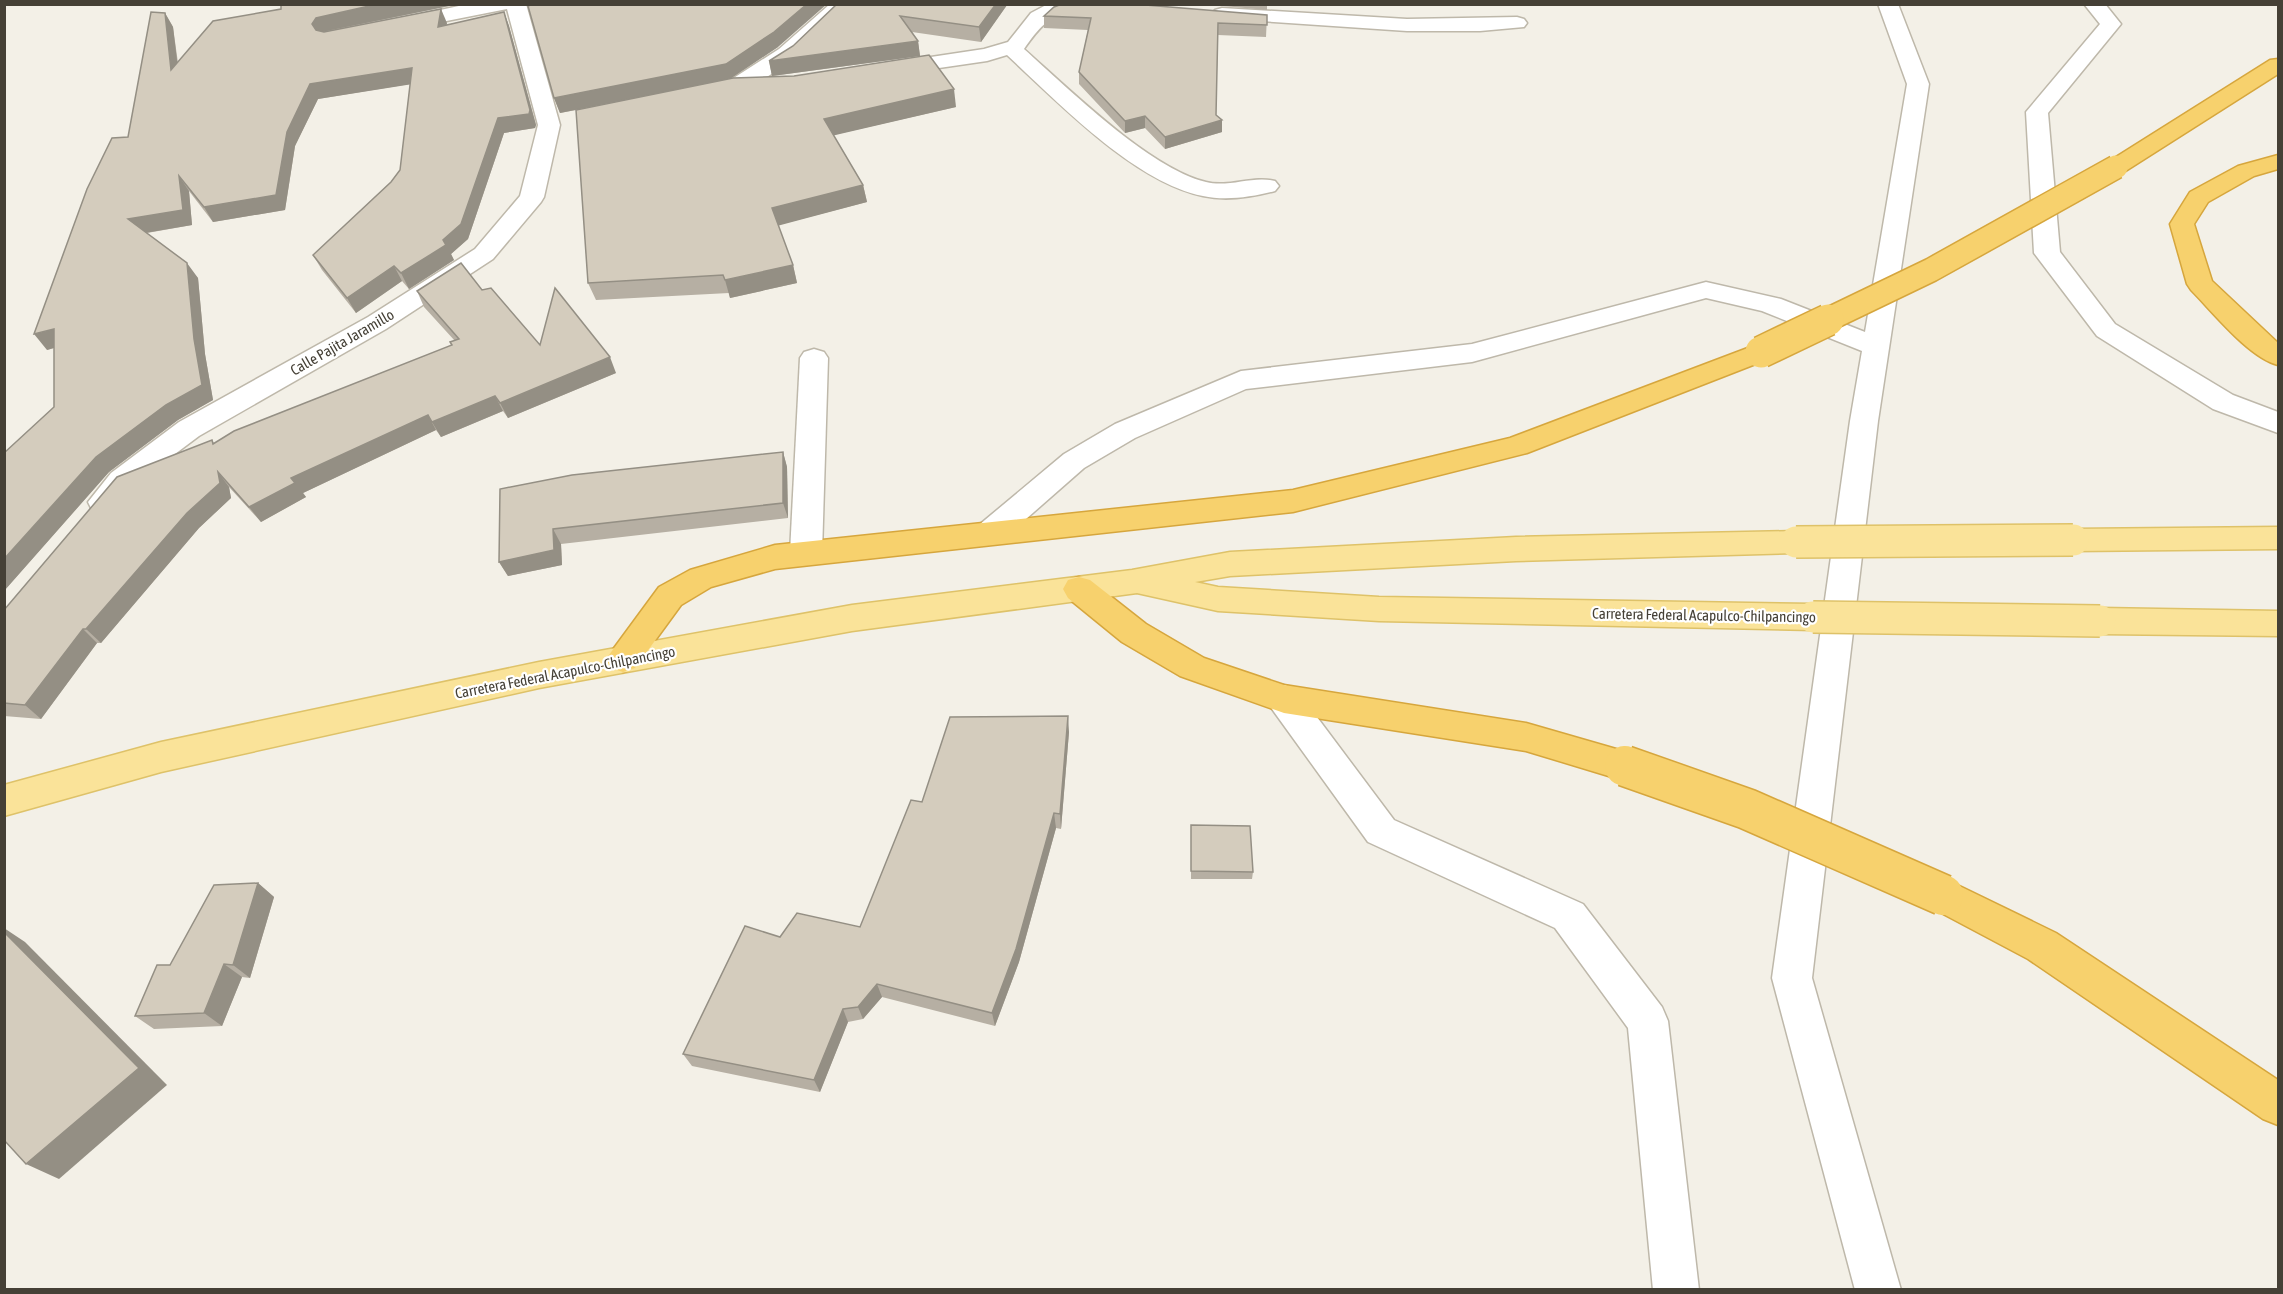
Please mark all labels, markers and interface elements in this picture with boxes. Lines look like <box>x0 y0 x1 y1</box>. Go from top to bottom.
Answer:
street label: Calle Pajita Jaramillo <box>287 305 397 379</box>
street label: Carretera Federal Acapulco-Chilpancingo <box>1592 605 1816 625</box>
street label: Carretera Federal Acapulco-Chilpancingo <box>454 642 676 702</box>

